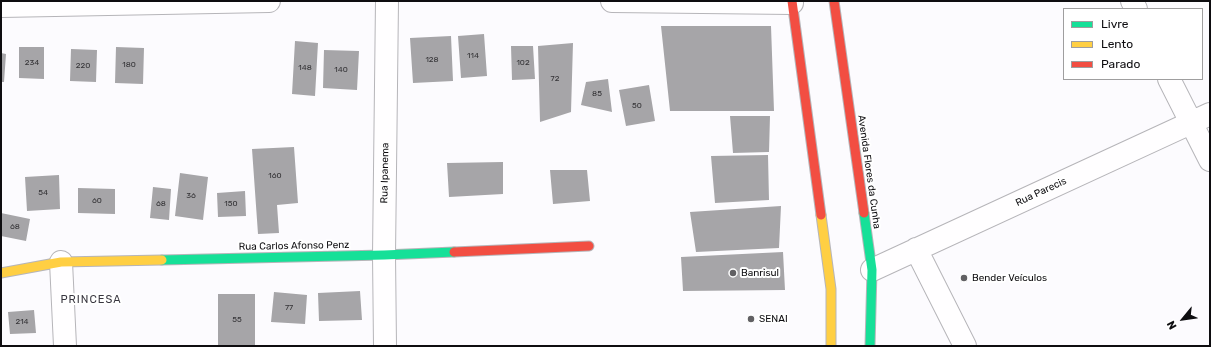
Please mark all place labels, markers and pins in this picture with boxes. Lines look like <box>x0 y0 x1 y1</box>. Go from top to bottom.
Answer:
place label: Banrisul <box>741 267 779 279</box>
marker: Banrisul <box>728 268 738 278</box>
place label: Bender Veículos <box>972 272 1047 284</box>
marker: Bender Veículos <box>959 273 969 283</box>
place label: SENAI <box>759 313 788 325</box>
marker: SENAI <box>746 314 756 324</box>

